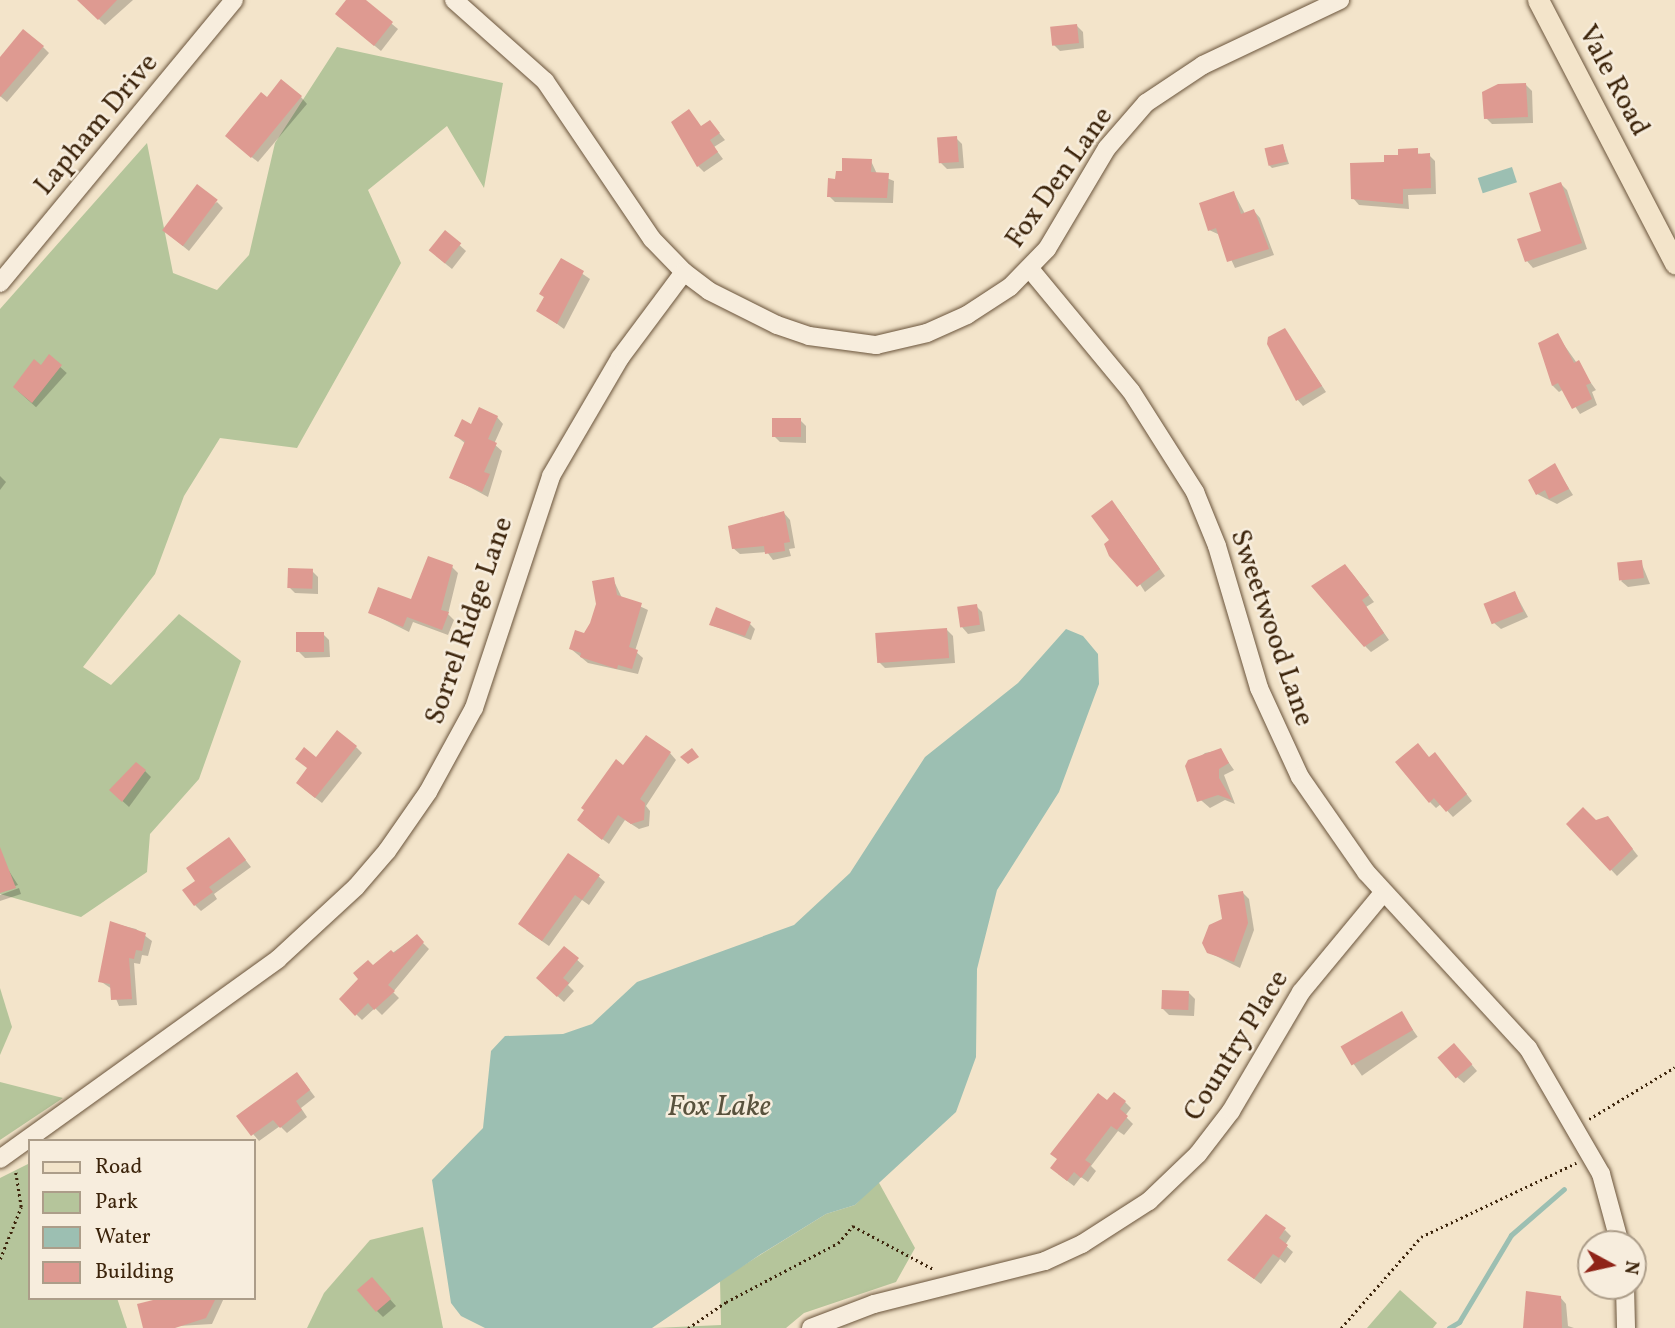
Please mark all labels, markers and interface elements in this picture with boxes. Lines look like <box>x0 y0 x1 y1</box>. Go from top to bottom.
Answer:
street label: Vale Road <box>1570 20 1656 142</box>
street label: Lapham Drive <box>28 47 166 203</box>
street label: Fox Den Lane <box>999 101 1121 255</box>
street label: Sorrel Ridge Lane <box>419 513 521 729</box>
street label: Sweetwood Lane <box>1222 525 1320 731</box>
street label: Country Place <box>1177 964 1297 1128</box>
water label: Fox Lake <box>667 1089 771 1125</box>
legend <box>28 1139 256 1300</box>
text: Road <box>95 1153 142 1182</box>
text: Park <box>95 1188 138 1217</box>
text: Water <box>95 1223 151 1252</box>
north arrow <box>1577 1230 1647 1300</box>
text: Building <box>95 1258 174 1287</box>
text: N <box>1617 1259 1645 1276</box>

